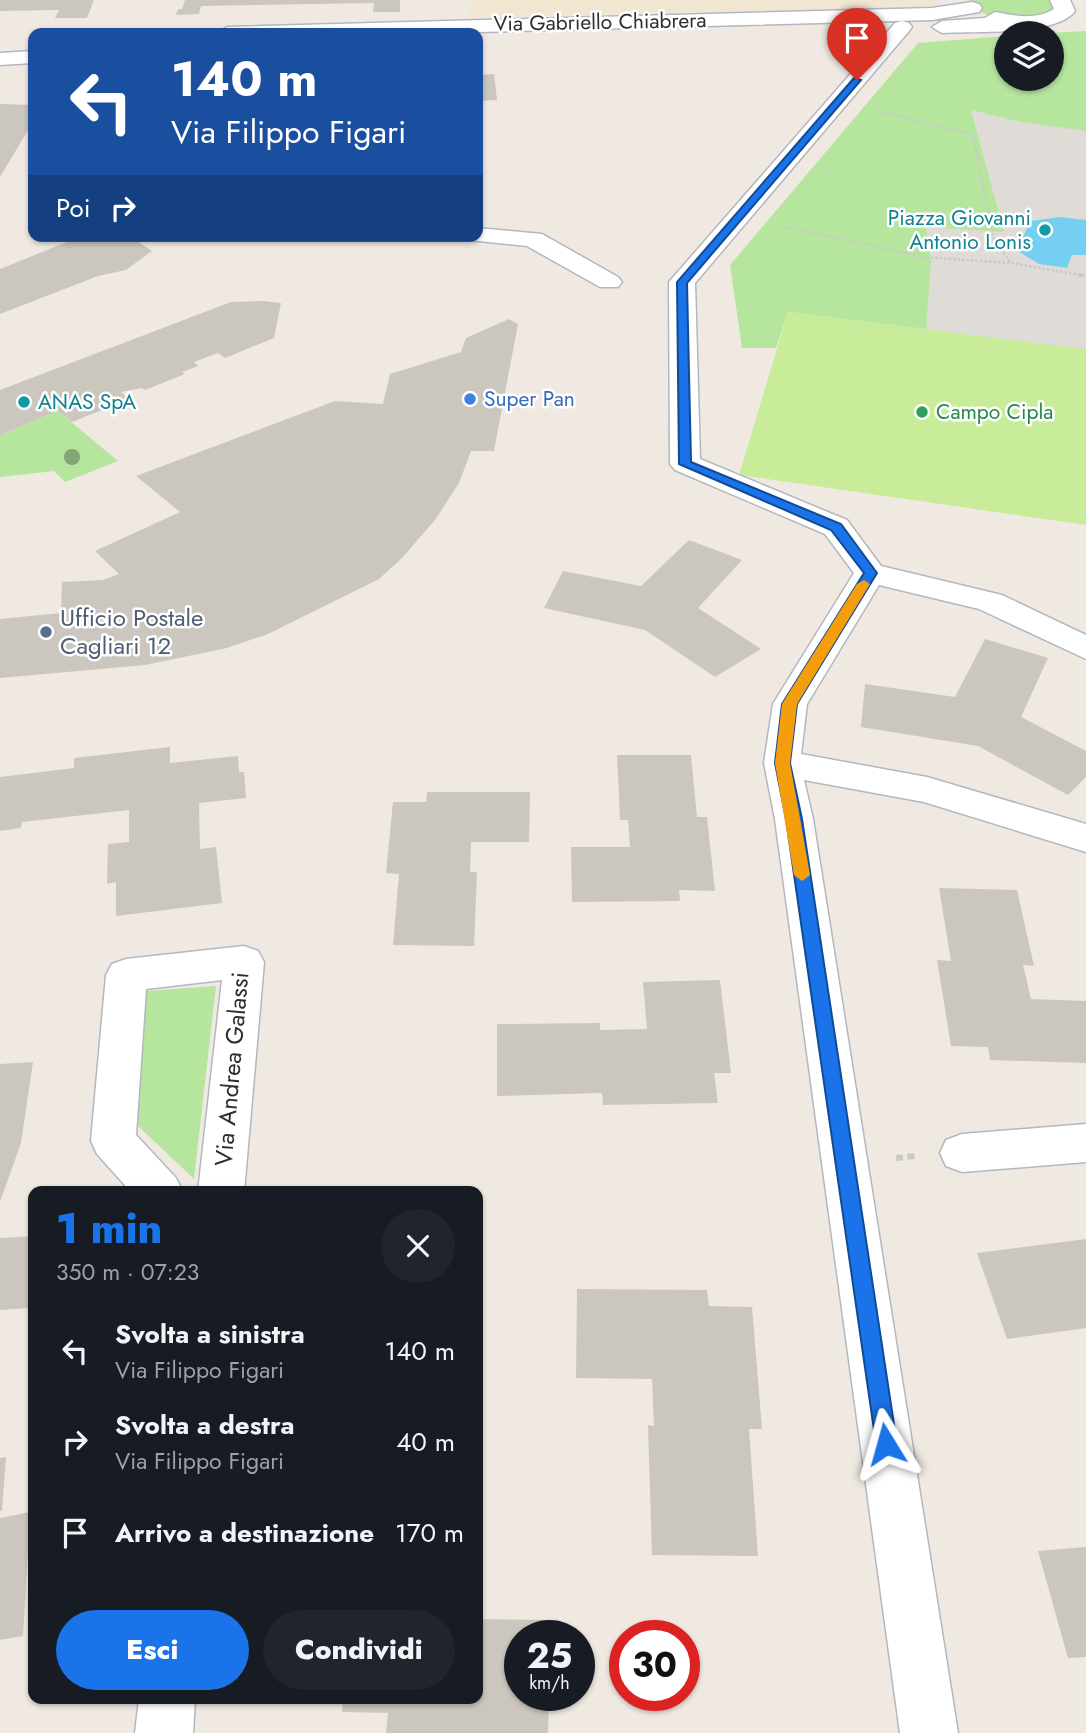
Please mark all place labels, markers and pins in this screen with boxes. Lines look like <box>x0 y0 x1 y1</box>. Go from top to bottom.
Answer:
pin <box>827 8 887 80</box>
place label: Piazza Giovanni Antonio Lonis <box>888 203 1031 257</box>
marker: Piazza Giovanni Antonio Lonis <box>1037 222 1053 238</box>
place label: Super Pan <box>484 384 575 414</box>
place label: ANAS SpA <box>38 387 136 417</box>
marker: Super Pan <box>462 391 478 407</box>
marker: ANAS SpA <box>16 394 32 410</box>
place label: Campo Cipla <box>936 397 1053 427</box>
marker: Campo Cipla <box>914 404 930 420</box>
place label: Ufficio Postale Cagliari 12 <box>60 600 203 663</box>
marker: Ufficio Postale Cagliari 12 <box>38 624 54 640</box>

